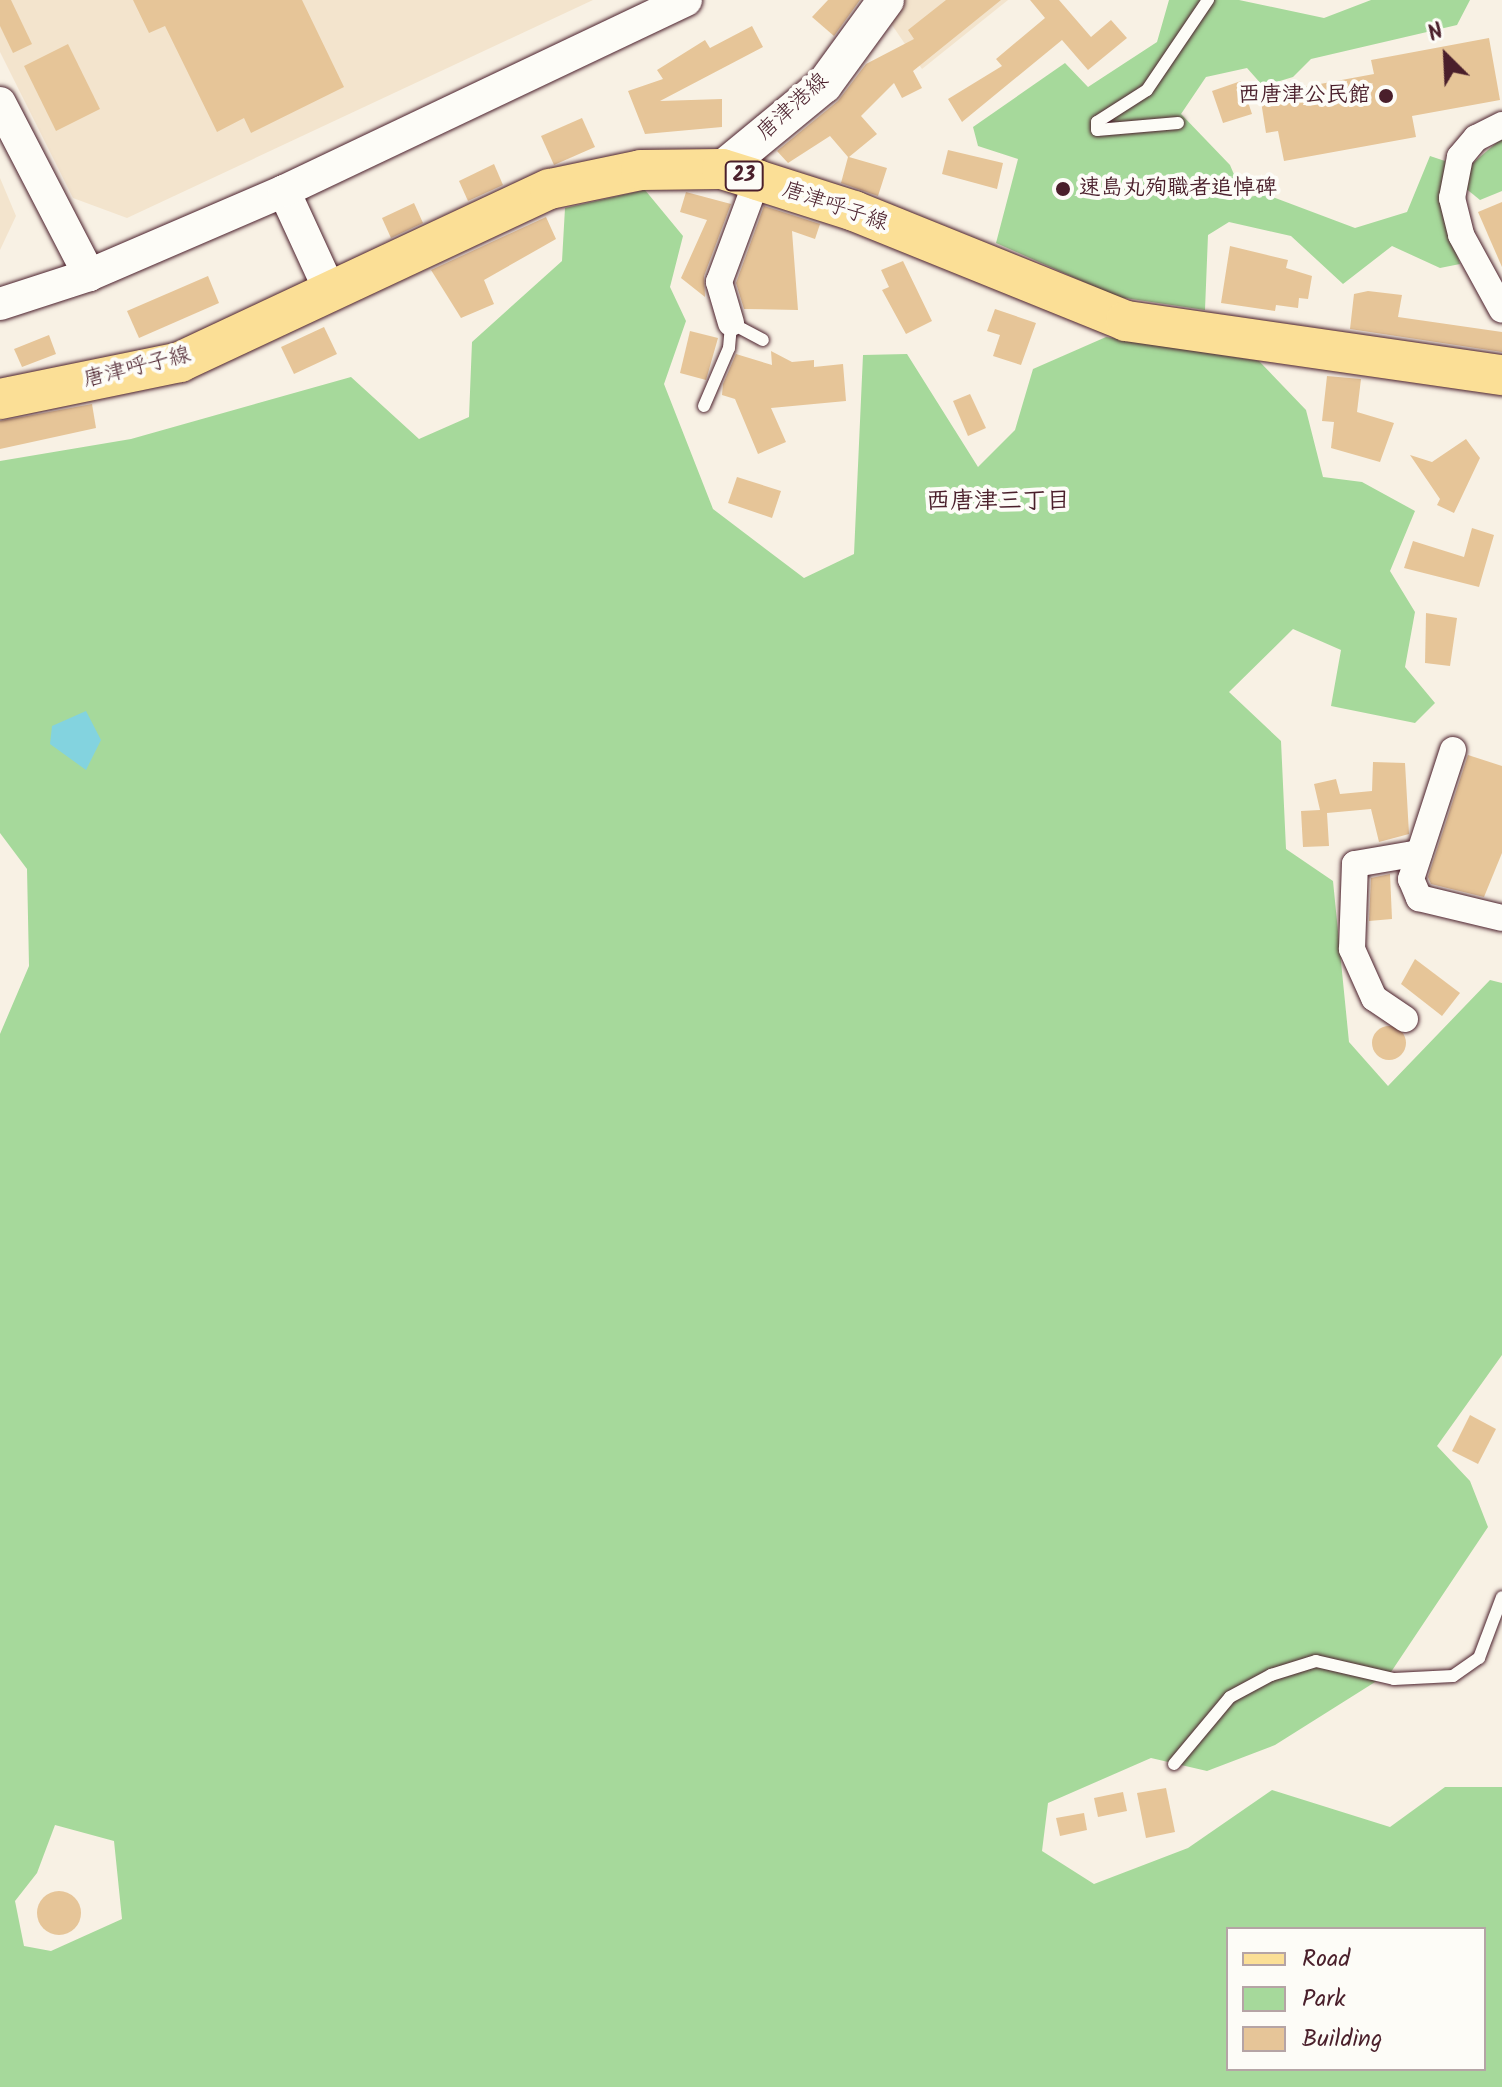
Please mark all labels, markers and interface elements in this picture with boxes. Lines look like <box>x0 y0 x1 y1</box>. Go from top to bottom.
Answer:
text: N <box>1423 15 1449 52</box>
north arrow <box>1406 16 1486 96</box>
street label: 唐津港線 <box>751 68 835 146</box>
place label: 西唐津公民館 <box>1238 83 1370 109</box>
marker: 西唐津公民館 <box>1377 87 1395 105</box>
road number: 23 <box>724 160 764 192</box>
place label: 速島丸殉職者追悼碑 <box>1079 176 1277 202</box>
street label: 唐津呼子線 <box>779 177 891 237</box>
marker: 速島丸殉職者追悼碑 <box>1054 180 1072 198</box>
street label: 唐津呼子線 <box>80 342 194 394</box>
district label: 西唐津三丁目 <box>926 488 1070 516</box>
legend <box>1226 1927 1486 2071</box>
text: Road <box>1302 1940 1350 1979</box>
text: Park <box>1302 1980 1346 2019</box>
text: Building <box>1302 2020 1382 2059</box>

